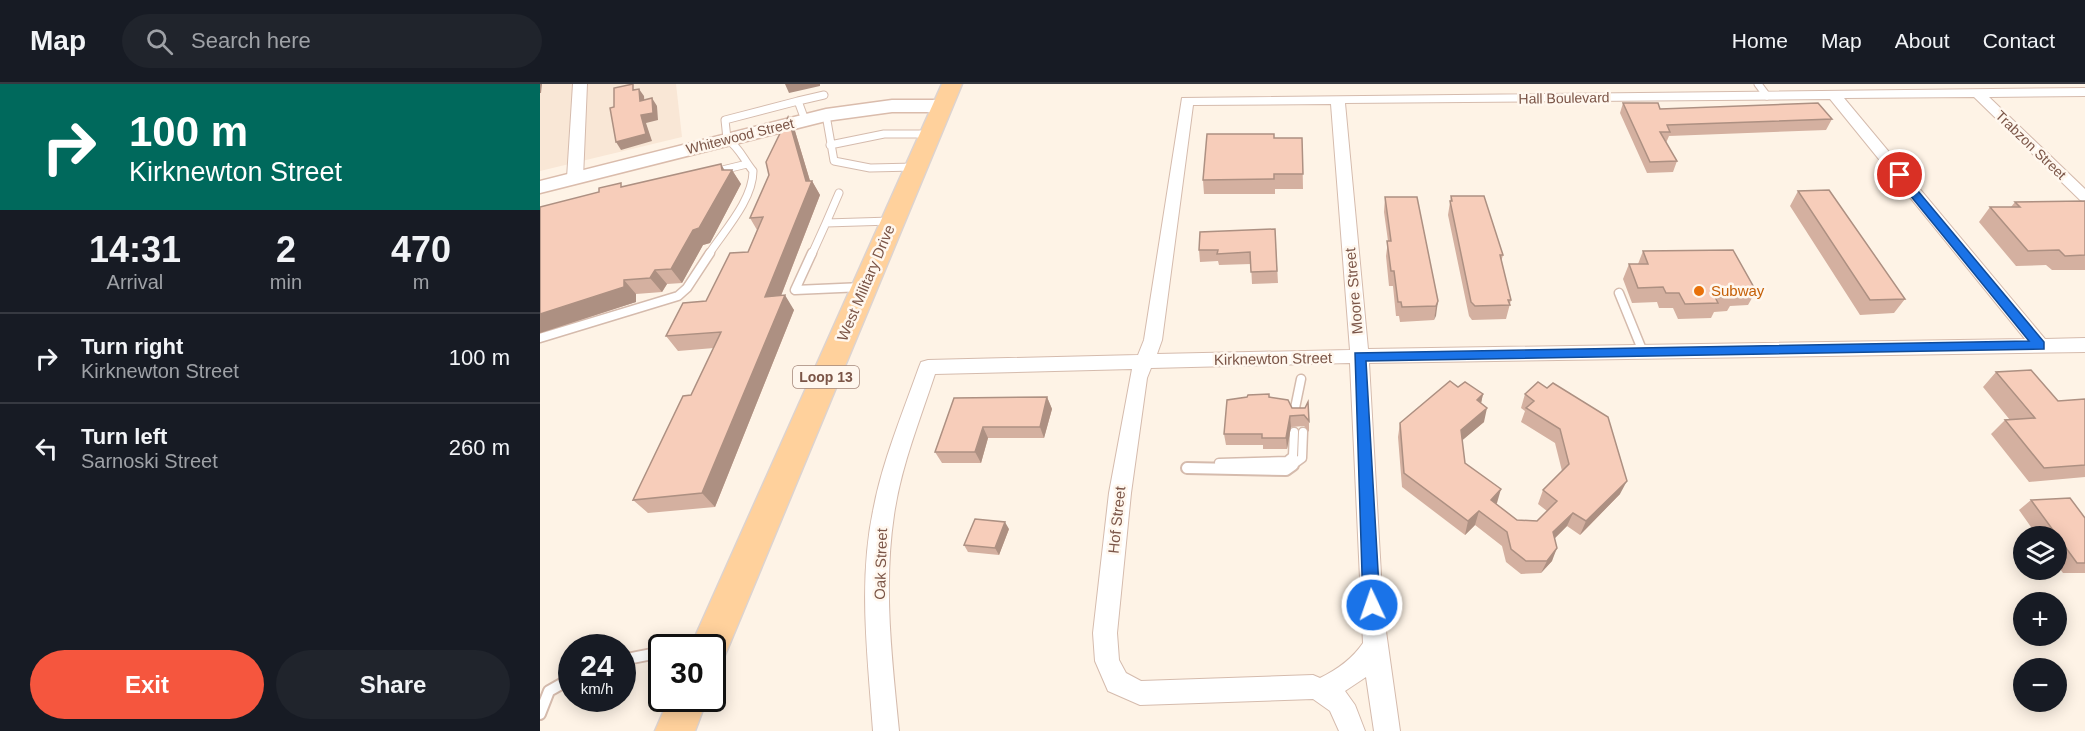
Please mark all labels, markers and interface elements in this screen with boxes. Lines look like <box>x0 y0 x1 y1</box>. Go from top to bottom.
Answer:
search box <box>122 14 542 68</box>
text: Map <box>30 25 86 56</box>
icon: search <box>143 25 176 58</box>
text: Search here <box>191 28 311 53</box>
text: Home <box>1732 29 1788 52</box>
text: Map <box>1821 29 1862 52</box>
text: About <box>1895 29 1950 52</box>
text: Contact <box>1983 29 2055 52</box>
street label: Hall Boulevard <box>1518 89 1610 107</box>
street label: Trabzon Street <box>1992 107 2070 183</box>
icon: right <box>30 108 108 186</box>
text: 100 m <box>129 108 248 155</box>
street label: Whitewood Street <box>684 115 796 157</box>
pin <box>1874 149 1925 200</box>
text: Kirknewton Street <box>129 157 342 187</box>
icon: arrive <box>1883 158 1916 191</box>
street label: West Military Drive <box>833 222 898 344</box>
text: 14:31 <box>89 229 181 270</box>
text: 2 <box>276 229 296 270</box>
text: 470 <box>391 229 451 270</box>
street label: Moore Street <box>1341 246 1366 335</box>
text: Arrival <box>107 271 163 293</box>
text: min <box>270 271 302 293</box>
text: m <box>413 271 429 293</box>
place label: Subway <box>1711 282 1765 299</box>
marker: Subway <box>1692 284 1706 298</box>
text: Turn right <box>81 334 183 359</box>
icon: right <box>30 342 63 375</box>
text: 100 m <box>449 345 510 370</box>
street label: Kirknewton Street <box>1214 349 1333 368</box>
text: Kirknewton Street <box>81 360 239 382</box>
road number: Loop 13 <box>793 366 859 388</box>
text: Turn left <box>81 424 167 449</box>
icon: left <box>30 432 63 465</box>
text: 260 m <box>449 435 510 460</box>
text: Sarnoski Street <box>81 450 218 472</box>
street label: Hof Street <box>1105 485 1129 554</box>
map controls <box>2013 526 2067 712</box>
button: layers <box>2013 526 2067 580</box>
street label: Oak Street <box>871 527 890 600</box>
position arrow <box>1340 573 1404 637</box>
button: + <box>2013 592 2067 646</box>
speed limit sign: 30 <box>648 634 726 712</box>
text: 24 <box>580 649 614 682</box>
button: Exit <box>30 650 264 719</box>
button: Share <box>276 650 510 719</box>
button: − <box>2013 658 2067 712</box>
text: km/h <box>581 680 613 697</box>

